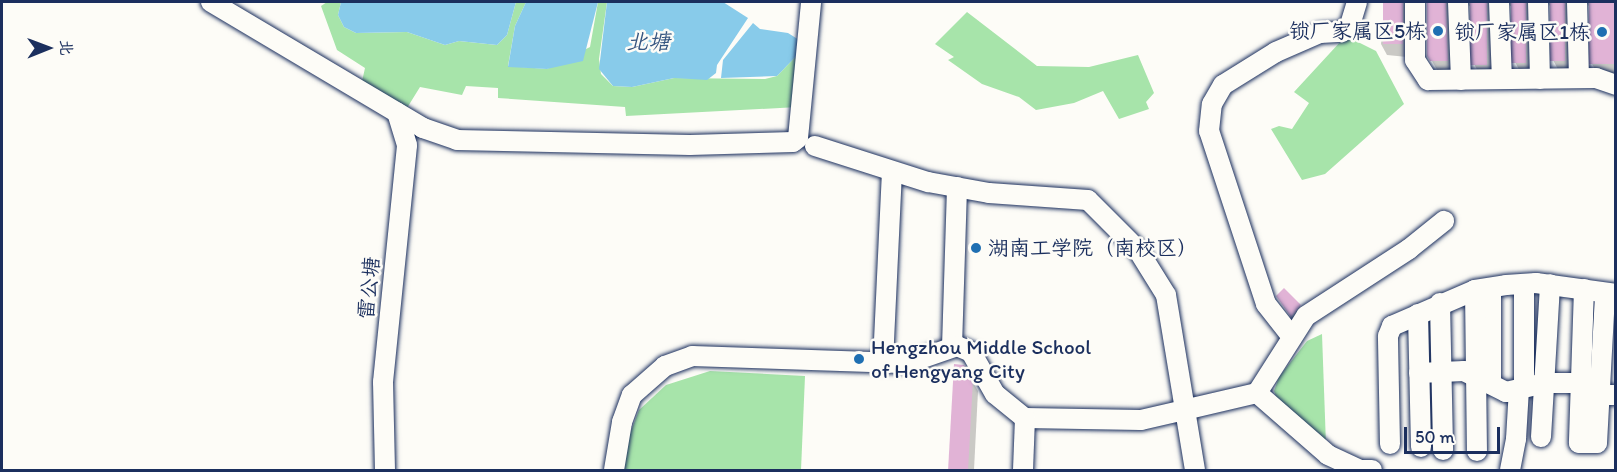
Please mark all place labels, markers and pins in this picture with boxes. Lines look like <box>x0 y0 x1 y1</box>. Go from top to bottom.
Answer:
place label: 锁厂家属区5栋 <box>1289 18 1426 44</box>
place label: 锁厂家属区1栋 <box>1454 19 1590 45</box>
marker: 锁厂家属区5栋 <box>1431 24 1445 38</box>
marker: 锁厂家属区1栋 <box>1595 25 1609 39</box>
place label: 湖南工学院（南校区） <box>988 235 1198 261</box>
marker: 湖南工学院（南校区） <box>969 241 983 255</box>
place label: Hengzhou Middle School of Hengyang City <box>871 334 1091 384</box>
marker: Hengzhou Middle School of Hengyang City <box>852 352 866 366</box>

